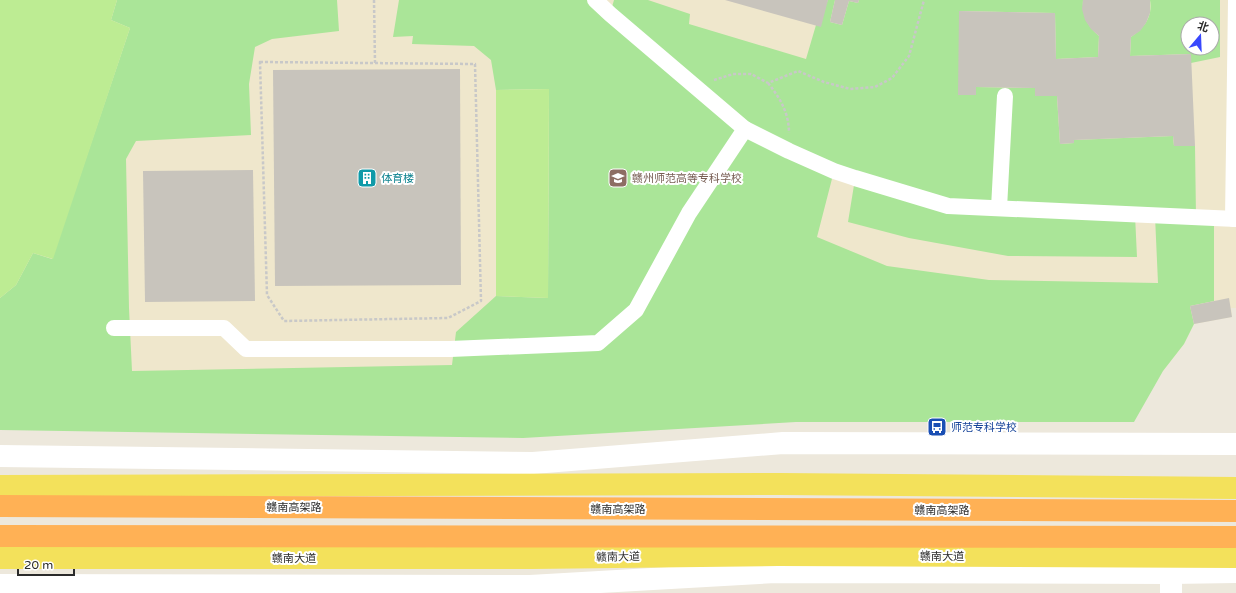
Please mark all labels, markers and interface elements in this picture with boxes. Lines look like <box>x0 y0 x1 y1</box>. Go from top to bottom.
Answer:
north arrow <box>1180 16 1220 56</box>
text: 北 <box>1196 19 1210 35</box>
building icon: 体育楼 <box>356 167 378 189</box>
school or university icon: 赣州师范高等专科学校 <box>607 167 629 189</box>
place label: 体育楼 <box>381 172 414 185</box>
place label: 赣州师范高等专科学校 <box>632 172 742 185</box>
bus stop icon: 师范专科学校 <box>926 416 948 438</box>
place label: 师范专科学校 <box>951 421 1017 434</box>
street label: 赣南高架路 <box>267 501 322 514</box>
street label: 赣南高架路 <box>591 503 646 516</box>
street label: 赣南高架路 <box>915 504 970 517</box>
street label: 赣南大道 <box>596 550 640 564</box>
street label: 赣南大道 <box>920 550 964 563</box>
scale bar <box>18 551 74 577</box>
street label: 赣南大道 <box>272 552 316 565</box>
text: 20 m <box>24 558 53 572</box>

